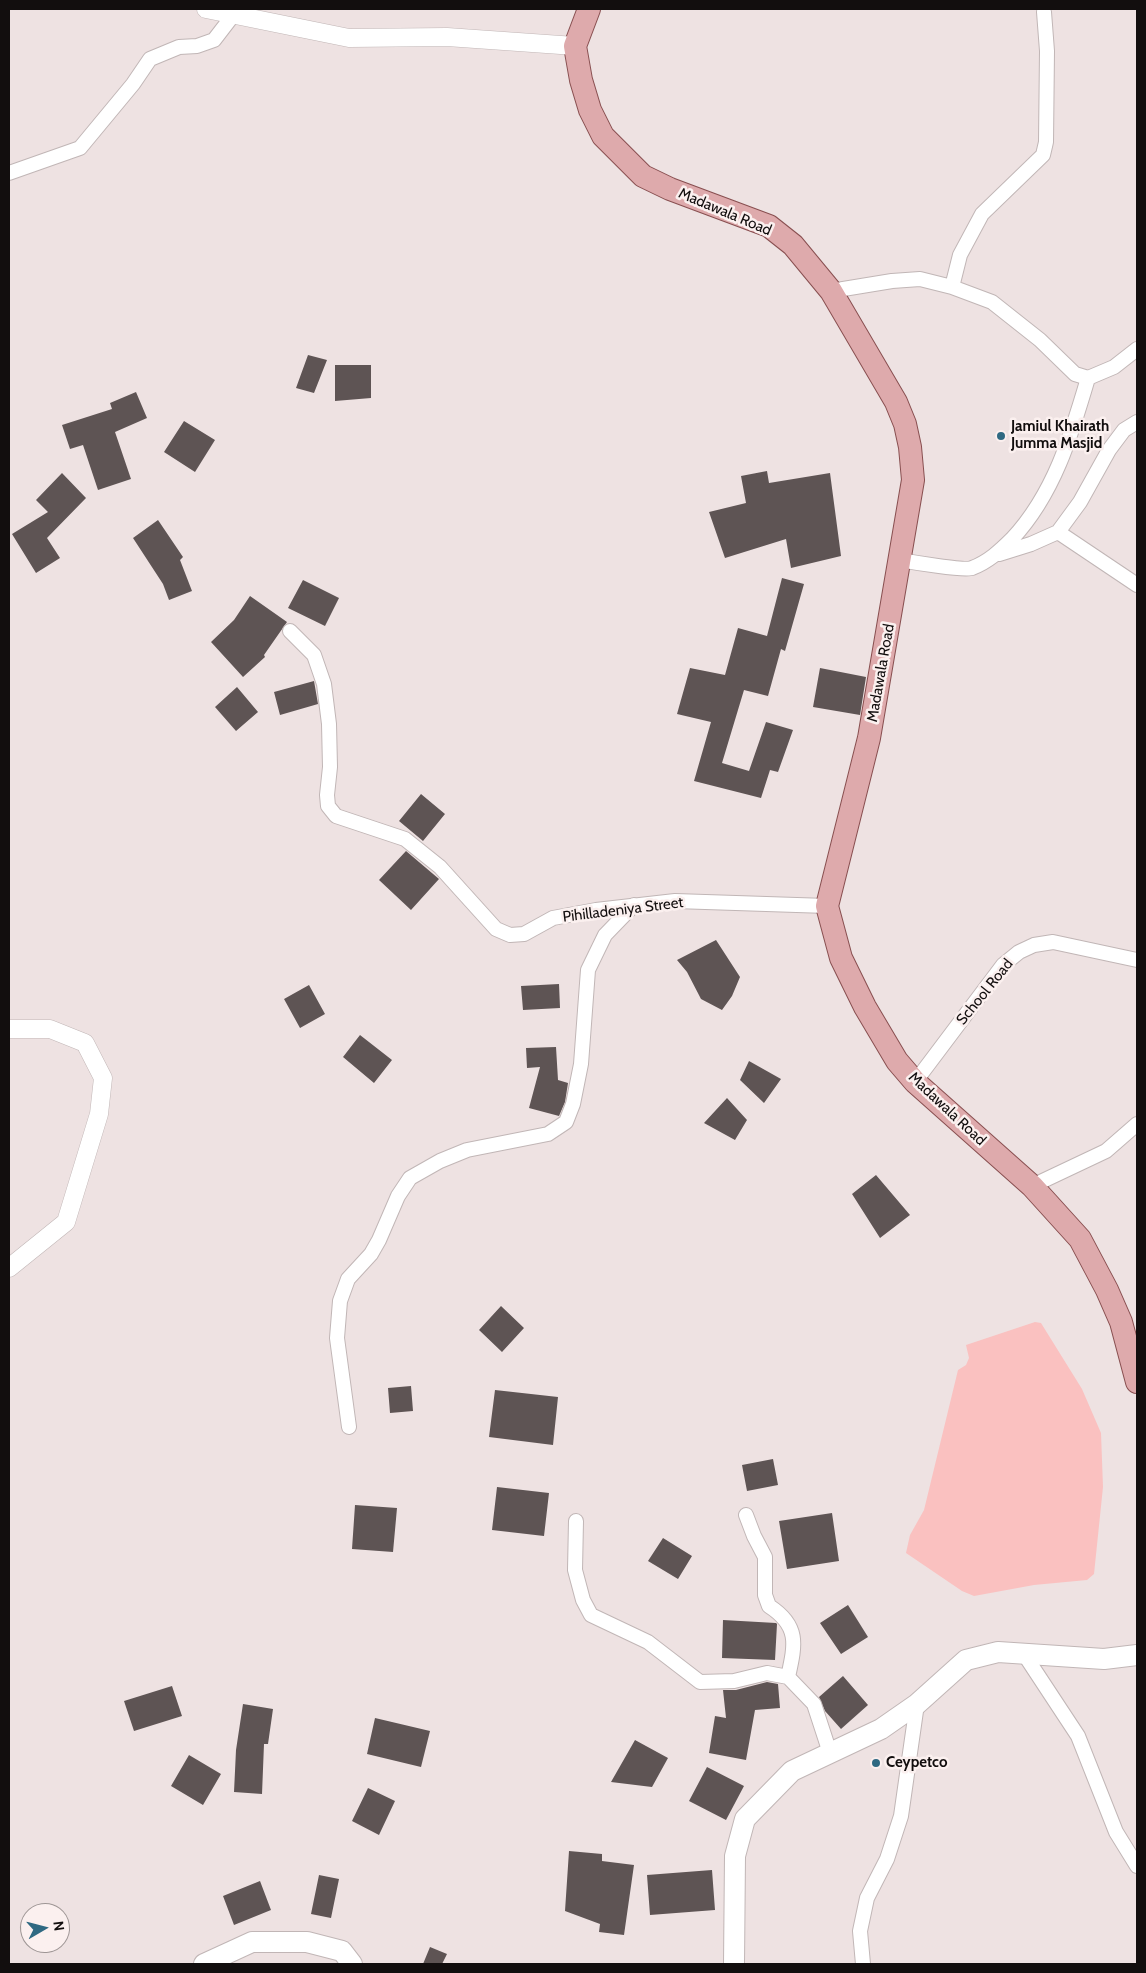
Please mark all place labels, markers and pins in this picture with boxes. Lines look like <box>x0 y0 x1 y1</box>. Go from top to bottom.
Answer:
place label: Jamiul Khairath Jumma Masjid <box>1011 418 1109 453</box>
marker: Jamiul Khairath Jumma Masjid <box>995 430 1007 442</box>
place label: Ceypetco <box>886 1754 947 1772</box>
marker: Ceypetco <box>870 1757 882 1769</box>

